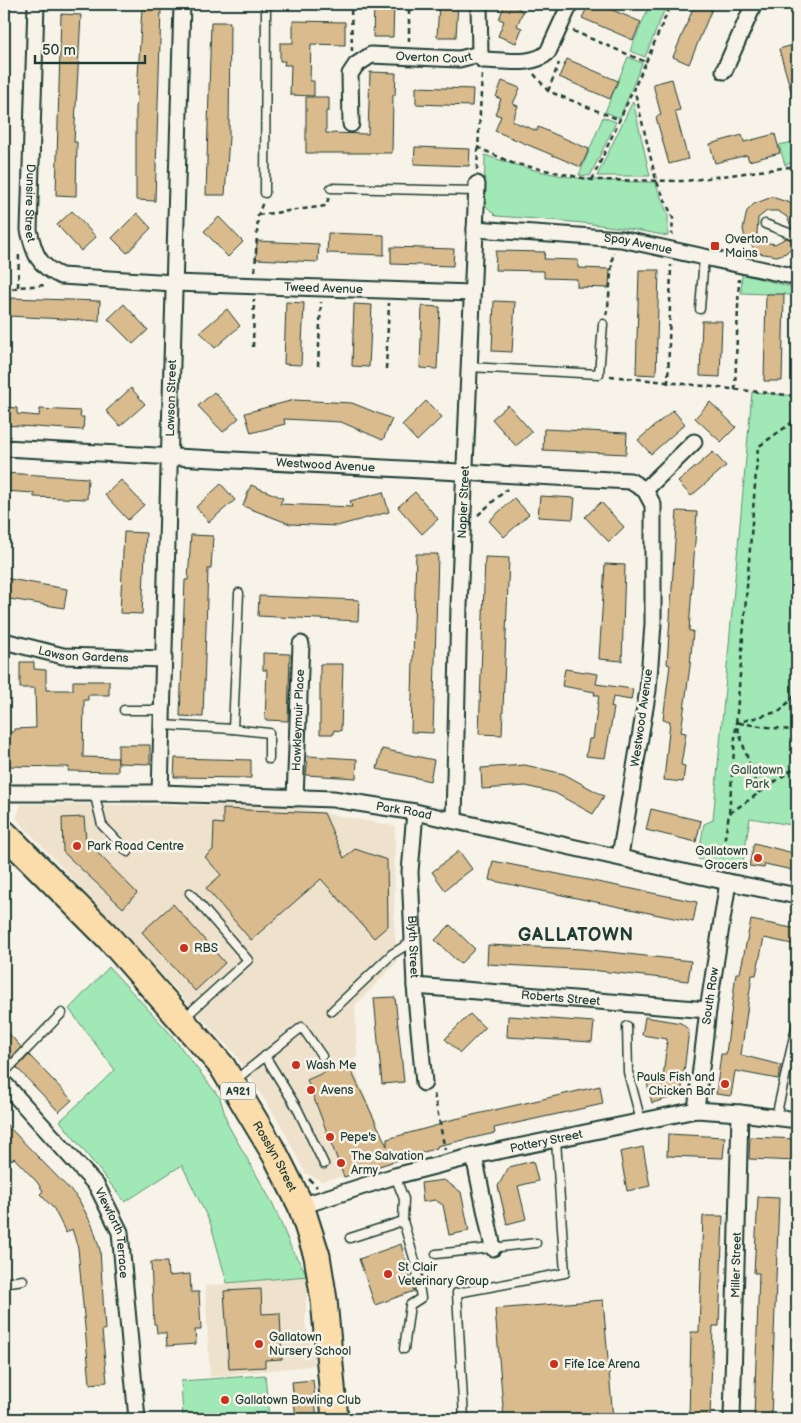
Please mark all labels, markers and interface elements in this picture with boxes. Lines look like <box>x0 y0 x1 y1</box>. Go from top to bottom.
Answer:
scale bar <box>35 32 145 64</box>
text: 50 m <box>42 41 76 60</box>
street label: Overton Court <box>395 49 474 67</box>
street label: Dunsire Street <box>21 164 39 244</box>
street label: Spay Avenue <box>604 230 674 257</box>
place label: Overton Mains <box>725 232 768 261</box>
marker: Overton Mains <box>709 240 721 252</box>
street label: Tweed Avenue <box>284 279 363 297</box>
street label: Lawson Street <box>162 359 180 437</box>
street label: Westwood Avenue <box>276 455 375 475</box>
street label: Napier Street <box>454 465 472 539</box>
street label: Lawson Gardens <box>37 642 129 665</box>
street label: Westwood Avenue <box>628 668 656 768</box>
street label: Hawkleymuir Place <box>289 669 308 771</box>
park label: Gallatown Park <box>731 763 784 792</box>
street label: Park Road <box>375 798 433 823</box>
place label: Park Road Centre <box>87 839 184 854</box>
marker: Park Road Centre <box>71 840 83 852</box>
place label: Gallatown Grocers <box>695 844 748 873</box>
marker: Gallatown Grocers <box>752 852 764 864</box>
street label: Blyth Street <box>404 915 422 979</box>
district label: GALLATOWN <box>518 925 634 946</box>
place label: RBS <box>194 941 218 956</box>
marker: RBS <box>178 942 190 954</box>
street label: South Row <box>699 966 722 1025</box>
street label: Roberts Street <box>520 987 601 1009</box>
place label: Wash Me <box>306 1058 356 1073</box>
marker: Wash Me <box>290 1059 302 1071</box>
place label: Pauls Fish and Chicken Bar <box>636 1070 716 1099</box>
marker: Pauls Fish and Chicken Bar <box>719 1078 731 1090</box>
road number: A921 <box>220 1082 256 1100</box>
place label: Avens <box>321 1083 354 1098</box>
marker: Avens <box>305 1084 317 1096</box>
street label: Rosslyn Street <box>249 1118 300 1194</box>
street label: Pottery Street <box>509 1126 584 1156</box>
place label: Pepe's <box>340 1130 376 1145</box>
marker: Pepe's <box>324 1131 336 1143</box>
place label: The Salvation Army <box>351 1149 424 1178</box>
marker: The Salvation Army <box>335 1157 347 1169</box>
street label: Viewforth Terrace <box>92 1185 132 1279</box>
street label: Miller Street <box>728 1232 744 1298</box>
place label: St Clair Veterinary Group <box>398 1260 489 1289</box>
marker: St Clair Veterinary Group <box>382 1268 394 1280</box>
place label: Gallatown Nursery School <box>269 1330 351 1359</box>
marker: Gallatown Nursery School <box>253 1338 265 1350</box>
place label: Fife Ice Arena <box>564 1357 640 1372</box>
marker: Fife Ice Arena <box>548 1358 560 1370</box>
place label: Gallatown Bowling Club <box>235 1393 361 1408</box>
marker: Gallatown Bowling Club <box>219 1394 231 1406</box>

